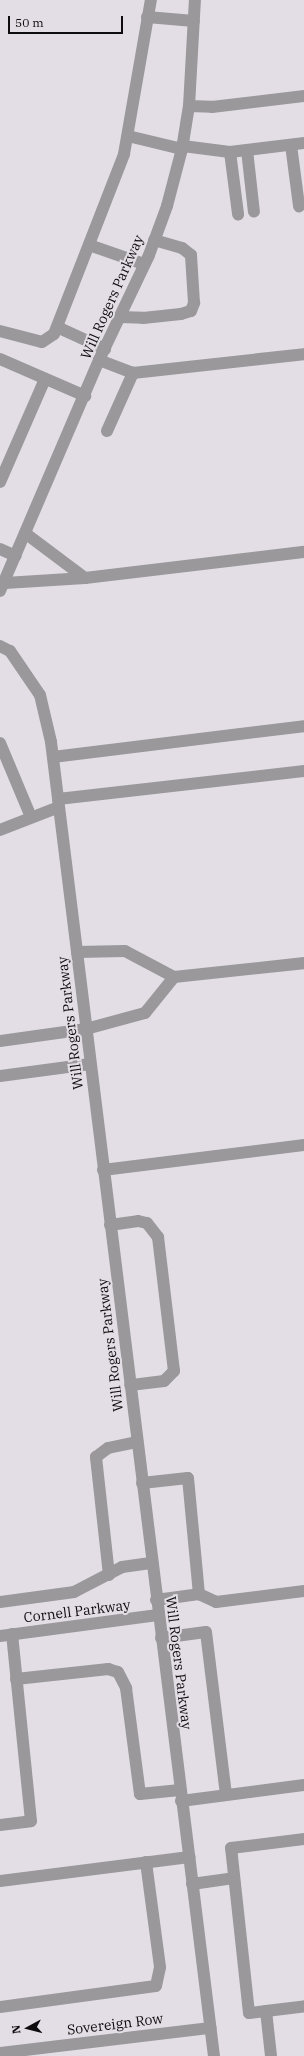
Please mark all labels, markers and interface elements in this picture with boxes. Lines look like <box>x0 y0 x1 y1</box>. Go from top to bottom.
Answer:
scale bar <box>10 8 125 34</box>
text: 50 m <box>15 15 44 30</box>
street label: Will Rogers Parkway <box>77 232 147 362</box>
street label: Will Rogers Parkway <box>53 955 87 1091</box>
street label: Will Rogers Parkway <box>93 1277 127 1413</box>
street label: Will Rogers Parkway <box>162 1595 196 1731</box>
street label: Cornell Parkway <box>23 1596 131 1626</box>
north arrow <box>8 2008 48 2048</box>
street label: Sovereign Row <box>66 2010 164 2038</box>
text: N <box>9 2024 24 2035</box>

